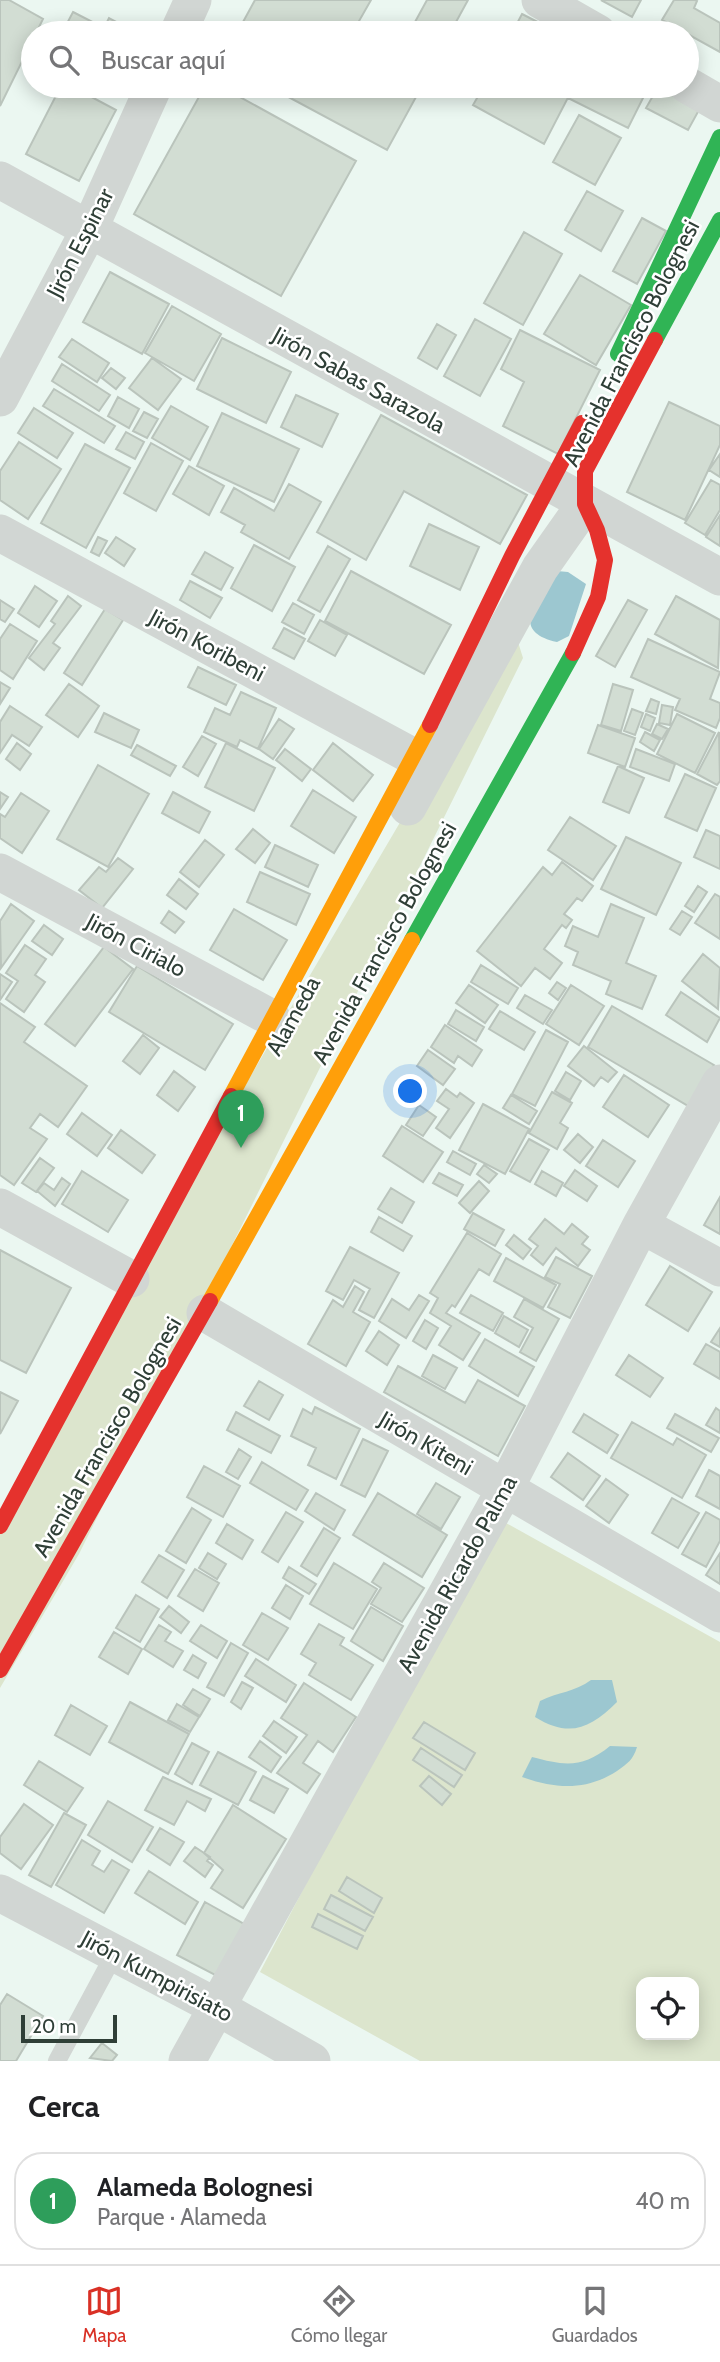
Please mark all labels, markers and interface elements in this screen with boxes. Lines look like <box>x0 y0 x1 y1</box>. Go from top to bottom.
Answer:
search box <box>21 21 699 98</box>
icon: search <box>45 41 83 79</box>
text: Buscar aquí <box>101 44 225 76</box>
street label: Jirón Espinar <box>40 183 120 303</box>
street label: Avenida Francisco Bolognesi <box>557 215 705 471</box>
street label: Jirón Sabas Sarazola <box>267 320 450 439</box>
street label: Jirón Koribeni <box>143 602 270 687</box>
street label: Avenida Francisco Bolognesi <box>306 817 462 1069</box>
street label: Jirón Cirialo <box>80 907 191 983</box>
street label: Alameda <box>260 972 326 1060</box>
your location <box>393 1074 427 1108</box>
pin: 1 <box>218 1090 264 1148</box>
street label: Avenida Francisco Bolognesi <box>27 1312 187 1562</box>
street label: Jirón Kiteni <box>373 1404 478 1481</box>
street label: Avenida Ricardo Palma <box>391 1471 523 1677</box>
street label: Jirón Kumpirisiato <box>75 1924 238 2028</box>
map controls <box>636 1977 699 2040</box>
button: locate <box>636 1977 699 2040</box>
scale bar <box>21 2012 117 2044</box>
text: 20 m <box>32 2015 76 2038</box>
text: Cerca <box>28 2088 100 2125</box>
text: Alameda Bolognesi <box>97 2171 313 2203</box>
text: 1 <box>49 2187 57 2215</box>
text: 40 m <box>635 2187 690 2215</box>
text: Parque · Alameda <box>97 2203 267 2231</box>
tab: Mapa <box>82 2282 126 2347</box>
tab: Cómo llegar <box>291 2282 387 2347</box>
tab: Guardados <box>552 2282 638 2347</box>

